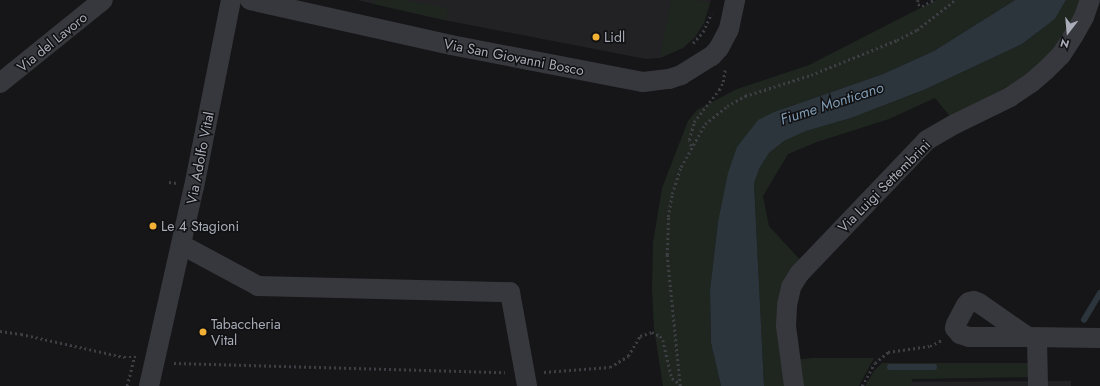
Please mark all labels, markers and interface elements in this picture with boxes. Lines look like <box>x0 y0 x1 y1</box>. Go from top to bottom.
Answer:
street label: Via del Lavoro <box>14 9 90 75</box>
north arrow <box>1048 12 1088 52</box>
place label: Lidl <box>604 29 625 45</box>
marker: Lidl <box>591 32 601 42</box>
street label: Via San Giovanni Bosco <box>442 35 586 79</box>
text: N <box>1058 35 1071 52</box>
water label: Fiume Monticano <box>778 79 886 129</box>
street label: Via Adolfo Vital <box>183 110 217 206</box>
street label: Via Luigi Settembrini <box>834 136 934 236</box>
place label: Le 4 Stagioni <box>161 218 239 234</box>
marker: Le 4 Stagioni <box>148 221 158 231</box>
place label: Tabaccheria Vital <box>211 316 281 348</box>
marker: Tabaccheria Vital <box>198 327 208 337</box>

